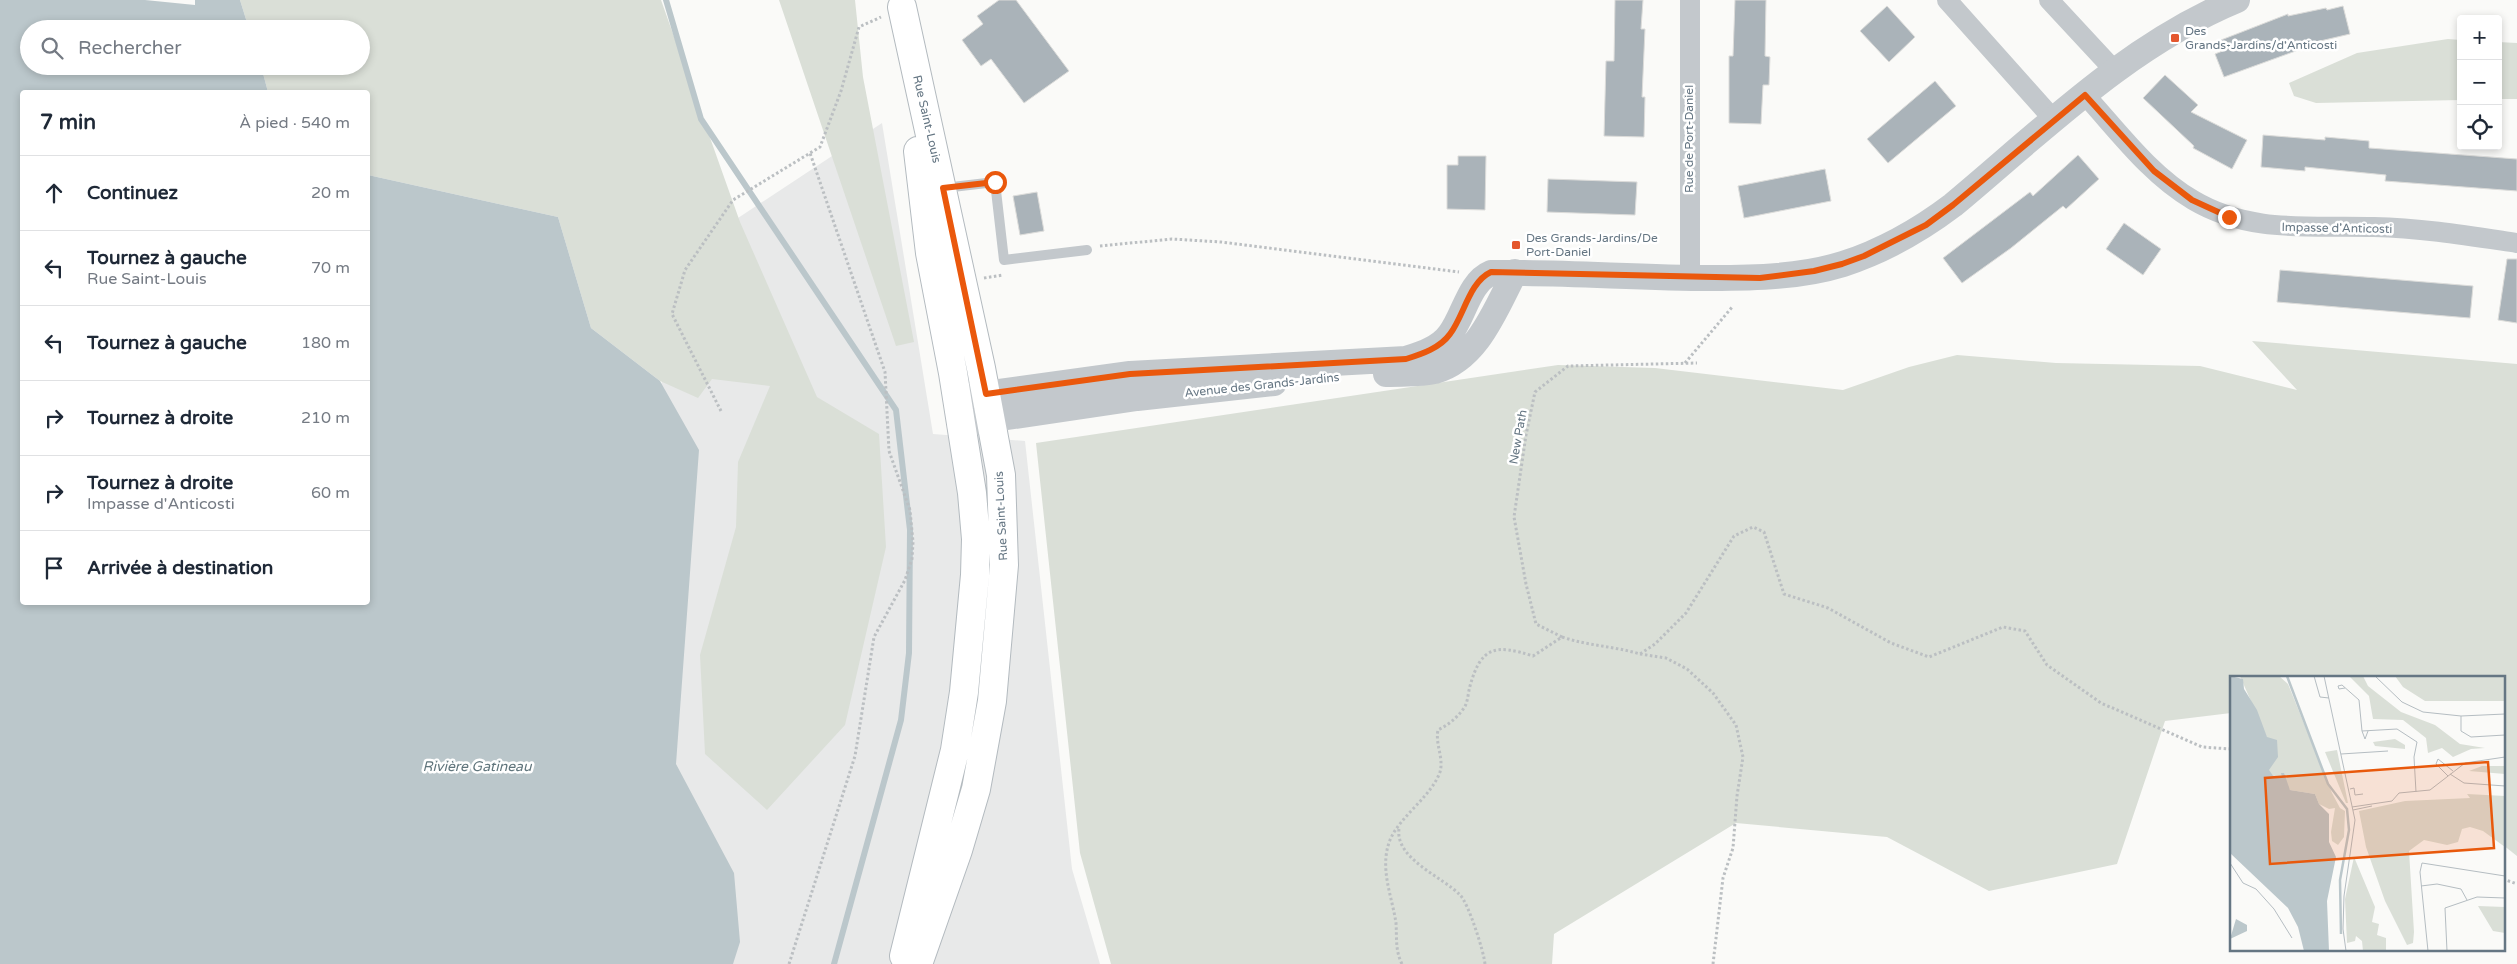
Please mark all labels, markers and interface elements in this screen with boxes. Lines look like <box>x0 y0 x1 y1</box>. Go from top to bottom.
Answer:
map controls <box>2457 15 2502 150</box>
button: + <box>2457 15 2502 60</box>
search box <box>20 20 370 75</box>
place label: Des Grands-Jardins/d'Anticosti <box>2185 24 2337 52</box>
marker: Des Grands-Jardins/d'Anticosti <box>2169 32 2181 44</box>
icon: search <box>38 34 66 62</box>
text: Rechercher <box>78 37 181 59</box>
button: − <box>2457 60 2502 105</box>
street label: Rue Saint-Louis <box>910 74 944 165</box>
street label: Rue de Port-Daniel <box>1682 85 1696 193</box>
button: locate <box>2457 105 2502 150</box>
text: 7 min <box>40 110 96 135</box>
text: À pied · 540 m <box>239 113 350 133</box>
route start <box>984 171 1007 194</box>
icon: ahead <box>40 179 68 207</box>
text: Continuez <box>87 182 178 204</box>
text: 20 m <box>311 183 350 203</box>
route end <box>2218 206 2241 229</box>
street label: Impasse d'Anticosti <box>2281 220 2393 236</box>
place label: Des Grands-Jardins/De Port-Daniel <box>1526 231 1658 259</box>
marker: Des Grands-Jardins/De Port-Daniel <box>1510 239 1522 251</box>
text: Tournez à gauche <box>87 247 247 269</box>
icon: left <box>40 254 68 282</box>
text: 70 m <box>311 258 350 278</box>
text: Rue Saint-Louis <box>87 269 207 289</box>
icon: left <box>40 329 68 357</box>
text: Tournez à gauche <box>87 332 247 354</box>
text: 180 m <box>301 333 350 353</box>
street label: Avenue des Grands-Jardins <box>1184 370 1340 400</box>
icon: right <box>40 404 68 432</box>
text: Tournez à droite <box>87 407 233 429</box>
text: 210 m <box>301 408 350 428</box>
street label: New Path <box>1506 409 1530 465</box>
street label: Rue Saint-Louis <box>992 471 1010 561</box>
text: Tournez à droite <box>87 472 233 494</box>
icon: right <box>40 479 68 507</box>
text: 60 m <box>311 483 350 503</box>
text: Impasse d'Anticosti <box>87 494 235 514</box>
icon: arrive <box>40 554 68 582</box>
text: Arrivée à destination <box>87 557 273 579</box>
inset map <box>2230 676 2504 952</box>
water label: Rivière Gatineau <box>423 758 533 775</box>

